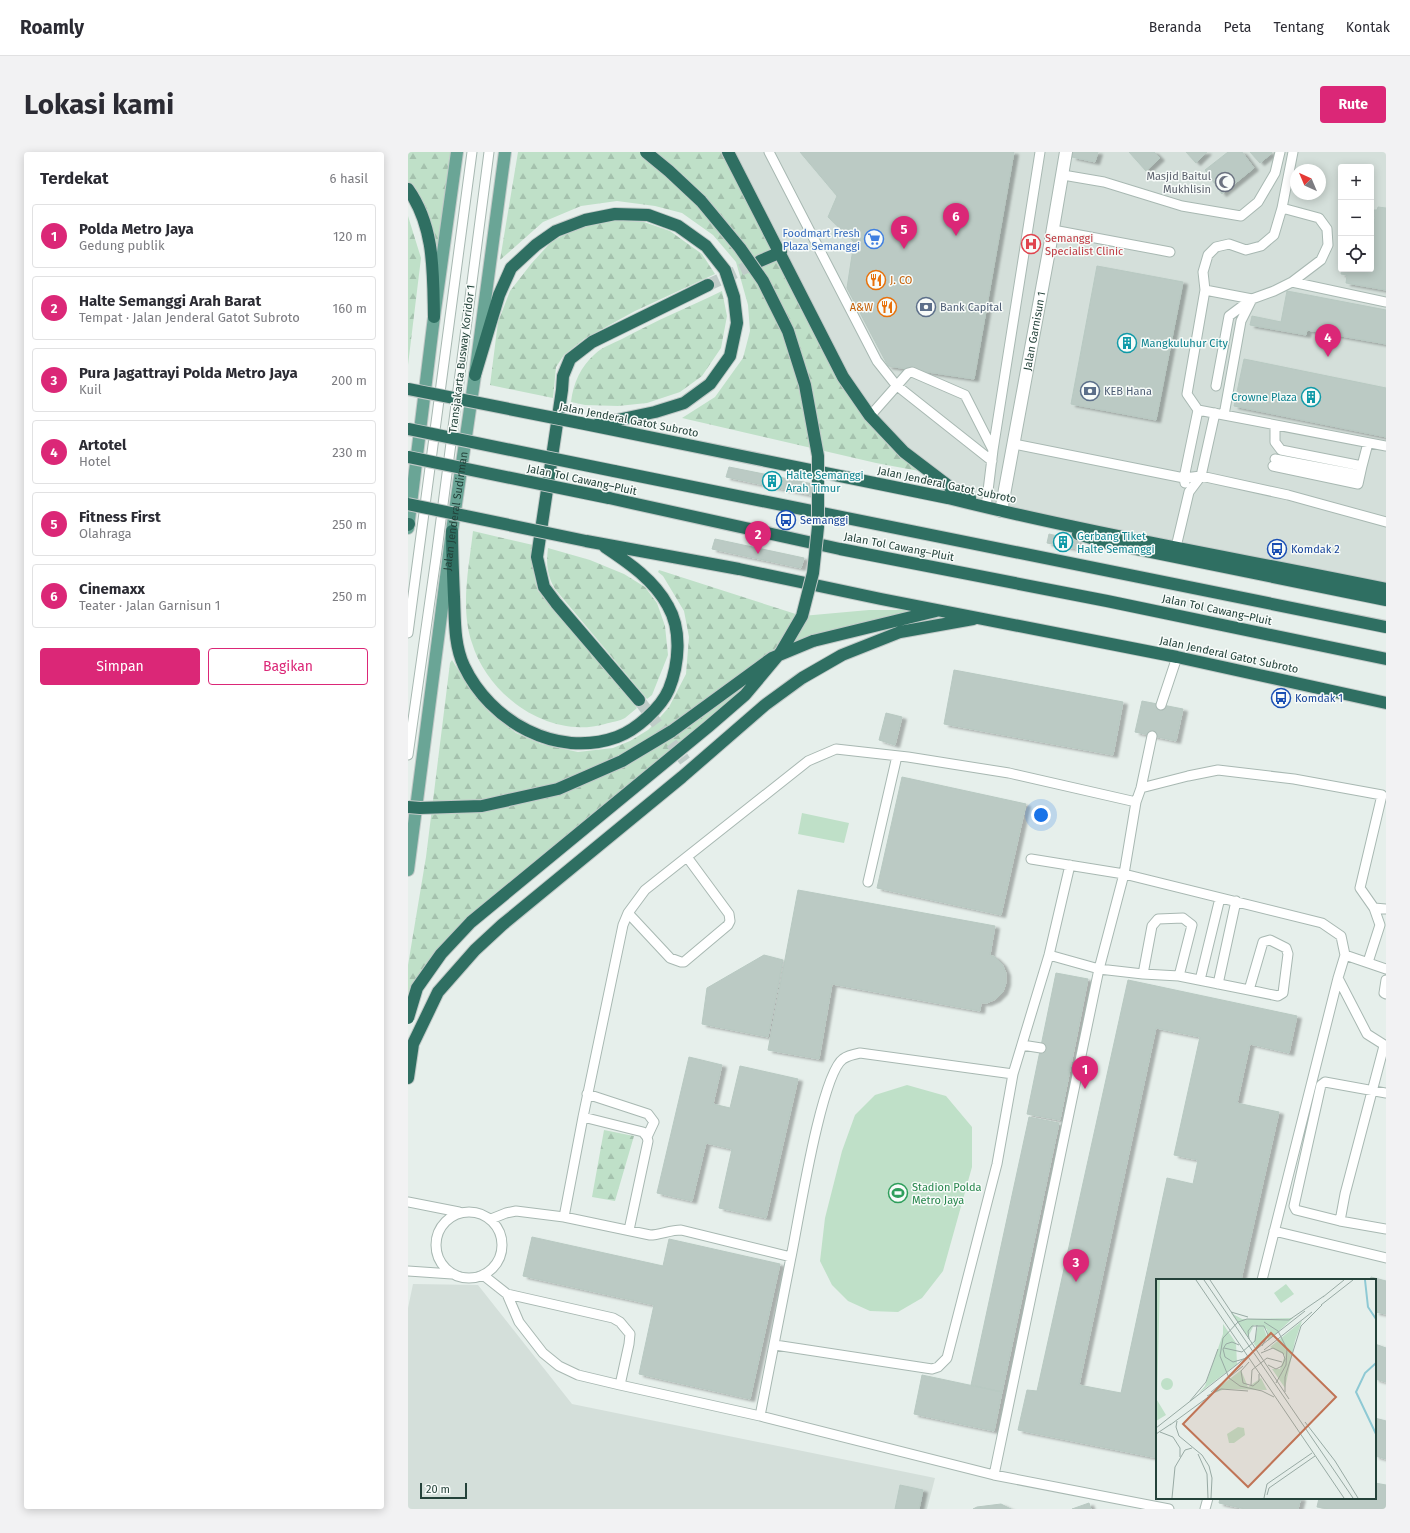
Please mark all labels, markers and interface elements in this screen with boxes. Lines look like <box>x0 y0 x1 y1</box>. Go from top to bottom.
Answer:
text: Roamly <box>20 16 84 39</box>
text: Beranda <box>1149 19 1202 36</box>
text: Peta <box>1224 19 1251 36</box>
text: Tentang <box>1273 19 1324 36</box>
text: Kontak <box>1346 19 1390 36</box>
button: Rute <box>1320 86 1386 123</box>
text: Lokasi kami <box>24 88 174 121</box>
north arrow <box>1290 164 1326 200</box>
map controls <box>1338 164 1374 272</box>
button: + <box>1338 164 1374 200</box>
text: Terdekat <box>40 168 109 189</box>
place label: Masjid Baitul Mukhlisin <box>1146 170 1211 196</box>
text: 6 hasil <box>330 171 368 186</box>
mosque icon: Masjid Baitul Mukhlisin <box>1214 171 1236 193</box>
button: − <box>1338 200 1374 236</box>
pin: 6 <box>943 203 969 236</box>
pin: 5 <box>891 216 917 249</box>
text: Polda Metro Jaya <box>79 220 194 238</box>
place label: Foodmart Fresh Plaza Semanggi <box>783 227 860 253</box>
supermarket icon: Foodmart Fresh Plaza Semanggi <box>863 228 885 250</box>
text: 1 <box>51 229 57 244</box>
text: 120 m <box>333 229 367 244</box>
place label: Semanggi Specialist Clinic <box>1045 232 1123 258</box>
hospital icon: Semanggi Specialist Clinic <box>1020 233 1042 255</box>
button: locate <box>1338 236 1374 272</box>
text: Gedung publik <box>79 238 165 253</box>
restaurant icon: J. CO <box>865 269 887 291</box>
place label: J. CO <box>890 274 912 287</box>
street label: Transjakarta Busway Koridor 1 <box>446 284 478 434</box>
street label: Jalan Garnisun 1 <box>1021 290 1048 372</box>
text: Halte Semanggi Arah Barat <box>79 292 261 310</box>
restaurant icon: A&W <box>876 296 898 318</box>
bank icon: Bank Capital <box>915 296 937 318</box>
text: 2 <box>51 301 57 316</box>
text: 160 m <box>333 301 367 316</box>
place label: A&W <box>850 301 873 314</box>
place label: Bank Capital <box>940 301 1002 314</box>
text: Tempat · Jalan Jenderal Gatot Subroto <box>79 310 300 325</box>
pin: 4 <box>1315 324 1341 357</box>
building icon: Mangkuluhur City <box>1116 332 1138 354</box>
place label: Mangkuluhur City <box>1141 337 1228 350</box>
text: Pura Jagattrayi Polda Metro Jaya <box>79 364 298 382</box>
text: 3 <box>51 373 57 388</box>
text: 200 m <box>331 373 367 388</box>
bank icon: KEB Hana <box>1079 380 1101 402</box>
text: Kuil <box>79 382 102 397</box>
place label: KEB Hana <box>1104 385 1152 398</box>
building icon: Crowne Plaza <box>1300 386 1322 408</box>
place label: Crowne Plaza <box>1231 391 1297 404</box>
street label: Jalan Jenderal Gatot Subroto <box>558 400 700 440</box>
text: Artotel <box>79 436 126 454</box>
text: 4 <box>50 445 58 460</box>
text: 230 m <box>332 445 367 460</box>
street label: Jalan Jenderal Sudirman <box>440 451 470 571</box>
text: Hotel <box>79 454 111 469</box>
street label: Jalan Tol Cawang–Pluit <box>526 462 638 498</box>
street label: Jalan Jenderal Gatot Subroto <box>876 464 1018 506</box>
place label: Halte Semanggi Arah Timur <box>786 469 864 495</box>
building icon: Halte Semanggi Arah Timur <box>761 470 783 492</box>
text: Fitness First <box>79 508 161 526</box>
bus stop icon: Semanggi <box>775 509 797 531</box>
place label: Semanggi <box>800 514 848 527</box>
text: 5 <box>51 517 57 532</box>
text: 250 m <box>332 517 367 532</box>
pin: 2 <box>745 521 771 554</box>
text: Olahraga <box>79 526 132 541</box>
street label: Jalan Tol Cawang–Pluit <box>843 530 955 564</box>
place label: Gerbang Tiket Halte Semanggi <box>1077 530 1155 556</box>
building icon: Gerbang Tiket Halte Semanggi <box>1052 531 1074 553</box>
bus stop icon: Komdak 2 <box>1266 538 1288 560</box>
place label: Komdak 2 <box>1291 543 1340 556</box>
text: Cinemaxx <box>79 580 145 598</box>
text: 6 <box>50 589 58 604</box>
text: 250 m <box>332 589 367 604</box>
street label: Jalan Tol Cawang–Pluit <box>1161 592 1273 628</box>
text: Teater · Jalan Garnisun 1 <box>79 598 220 613</box>
street label: Jalan Jenderal Gatot Subroto <box>1158 634 1300 676</box>
button: Simpan <box>40 648 200 685</box>
button: Bagikan <box>208 648 368 685</box>
bus stop icon: Komdak 1 <box>1270 687 1292 709</box>
place label: Komdak 1 <box>1295 692 1343 705</box>
your location <box>1031 805 1051 825</box>
pin: 1 <box>1072 1056 1098 1089</box>
place label: Stadion Polda Metro Jaya <box>912 1181 982 1207</box>
sports icon: Stadion Polda Metro Jaya <box>887 1182 909 1204</box>
pin: 3 <box>1063 1249 1089 1282</box>
inset map <box>1156 1279 1376 1499</box>
scale bar <box>420 1481 467 1500</box>
text: 20 m <box>426 1483 450 1496</box>

